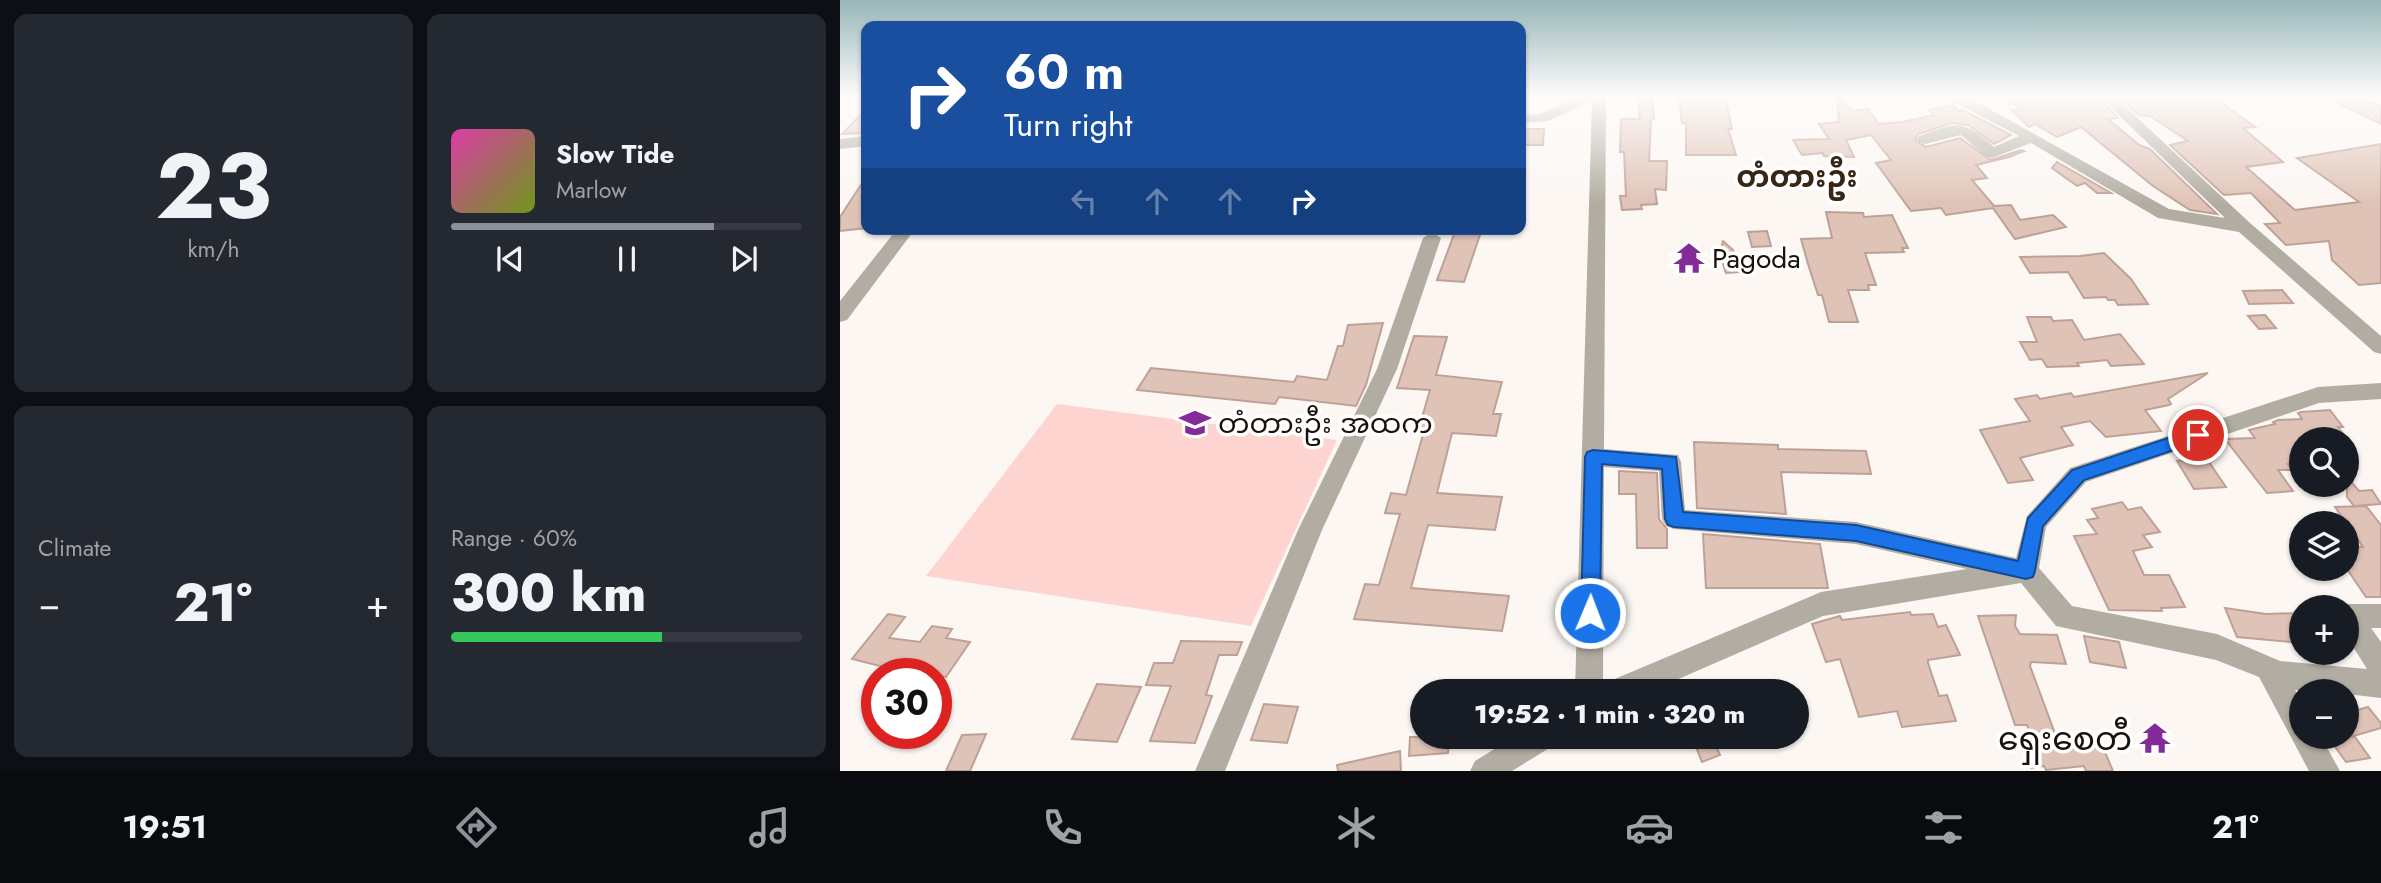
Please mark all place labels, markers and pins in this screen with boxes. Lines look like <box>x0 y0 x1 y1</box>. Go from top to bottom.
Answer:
place label: Pagoda <box>1712 238 1801 279</box>
temple icon: Pagoda <box>1672 241 1706 275</box>
place label: တံတားဦး အထက <box>1218 403 1433 446</box>
pin <box>2168 405 2228 465</box>
school or university icon: တံတားဦး အထက <box>1178 406 1212 440</box>
place label: ရှေးစေတီ <box>1998 715 2132 765</box>
temple icon: ရှေးစေတီ <box>2138 721 2172 755</box>

